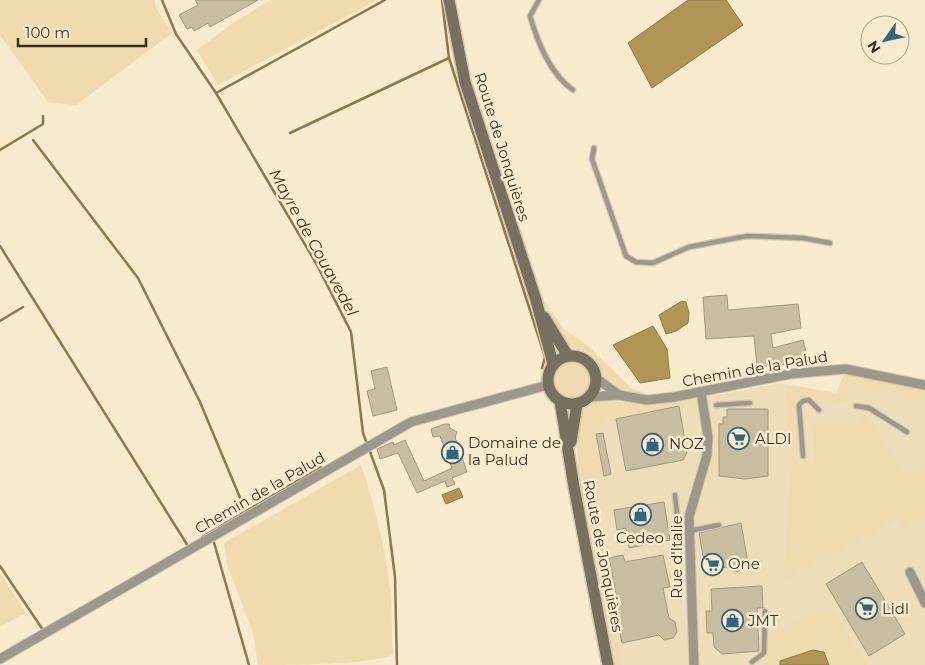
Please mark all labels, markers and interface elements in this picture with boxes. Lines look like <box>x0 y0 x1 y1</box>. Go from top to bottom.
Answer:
scale bar <box>18 15 145 47</box>
north arrow <box>860 15 910 65</box>
text: 100 m <box>25 23 70 42</box>
text: N <box>863 37 885 57</box>
street label: Route de Jonquières <box>471 70 534 224</box>
water label: Mayre de Couavedel <box>265 165 362 320</box>
street label: Chemin de la Palud <box>681 346 829 391</box>
supermarket icon: ALDI <box>727 427 751 451</box>
place label: ALDI <box>755 429 792 448</box>
shop icon: NOZ <box>641 432 665 456</box>
place label: Domaine de la Palud <box>468 433 561 469</box>
place label: NOZ <box>669 434 704 453</box>
shop icon: Domaine de la Palud <box>440 440 464 464</box>
street label: Chemin de la Palud <box>191 447 328 538</box>
street label: Route de Jonquières <box>579 478 628 634</box>
shop icon: Cedeo <box>628 503 652 527</box>
street label: Rue d'Italie <box>667 515 686 599</box>
place label: Cedeo <box>616 528 664 547</box>
supermarket icon: One <box>700 552 724 576</box>
place label: One <box>728 554 760 573</box>
supermarket icon: Lidl <box>854 597 878 621</box>
place label: Lidl <box>882 599 909 618</box>
shop icon: JMT <box>720 609 744 633</box>
place label: JMT <box>747 611 779 630</box>

